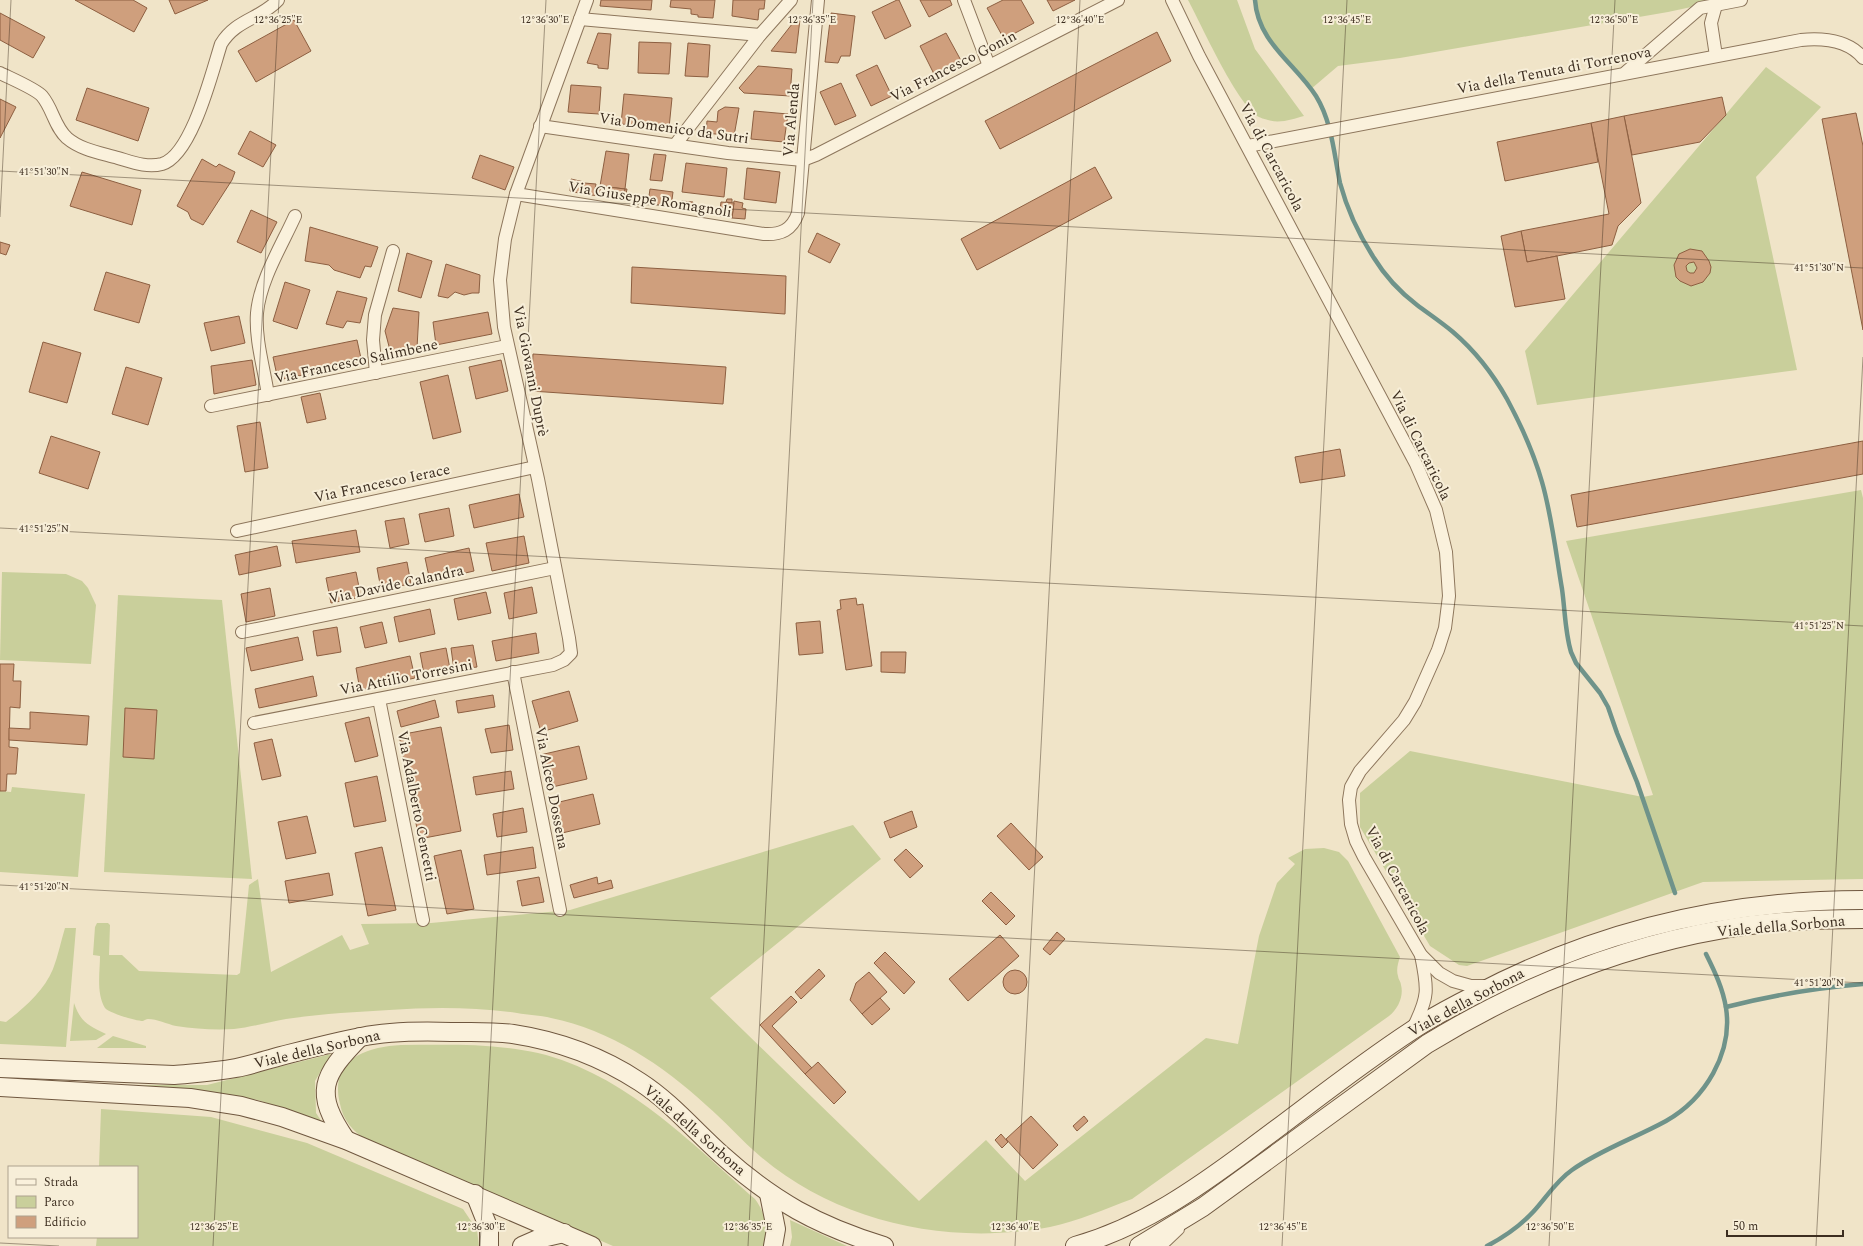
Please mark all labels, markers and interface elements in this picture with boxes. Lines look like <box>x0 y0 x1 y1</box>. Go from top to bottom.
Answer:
text: 12°36'25"E <box>254 12 302 28</box>
text: 12°36'30"E <box>521 12 569 28</box>
text: 12°36'35"E <box>788 12 836 28</box>
text: 12°36'40"E <box>1056 12 1104 28</box>
text: 12°36'45"E <box>1323 12 1371 28</box>
text: 12°36'50"E <box>1590 12 1638 28</box>
street label: Via Francesco Gonin <box>886 24 1021 108</box>
street label: Via della Tenuta di Torrenova <box>1455 40 1654 101</box>
street label: Via Alenda <box>777 81 806 158</box>
street label: Via di Carcaricola <box>1233 99 1310 216</box>
street label: Via Domenico da Sutri <box>598 107 750 150</box>
text: 41°51'30"N <box>19 164 69 180</box>
street label: Via Giuseppe Romagnoli <box>566 175 733 224</box>
text: 41°51'30"N <box>1794 260 1844 276</box>
street label: Via Giovanni Duprè <box>507 303 555 439</box>
street label: Via Francesco Salimbene <box>272 333 440 390</box>
street label: Via di Carcaricola <box>1384 386 1457 505</box>
street label: Via Francesco Ierace <box>312 458 452 509</box>
text: 41°51'25"N <box>19 521 69 537</box>
street label: Via Davide Calandra <box>326 559 466 610</box>
text: 41°51'25"N <box>1794 618 1844 634</box>
street label: Via Attilio Torresini <box>338 653 475 702</box>
street label: Via Alceo Dossena <box>528 725 575 852</box>
street label: Via Adalberto Cencetti <box>391 729 442 884</box>
street label: Via di Carcaricola <box>1359 822 1436 939</box>
text: 41°51'20"N <box>19 879 69 895</box>
street label: Viale della Sorbona <box>1716 909 1847 944</box>
street label: Viale della Sorbona <box>1404 962 1529 1043</box>
text: 41°51'20"N <box>1794 975 1844 991</box>
street label: Viale della Sorbona <box>252 1024 383 1075</box>
street label: Viale della Sorbona <box>638 1079 751 1182</box>
legend <box>8 1166 138 1238</box>
text: Strada <box>44 1173 78 1192</box>
text: Parco <box>44 1193 74 1212</box>
scale bar <box>1727 1212 1843 1238</box>
text: Edificio <box>44 1213 86 1232</box>
text: 50 m <box>1733 1217 1758 1236</box>
text: 12°36'25"E <box>190 1219 238 1235</box>
text: 12°36'30"E <box>457 1219 505 1235</box>
text: 12°36'35"E <box>724 1219 772 1235</box>
text: 12°36'40"E <box>991 1219 1039 1235</box>
text: 12°36'45"E <box>1259 1219 1307 1235</box>
text: 12°36'50"E <box>1526 1219 1574 1235</box>

